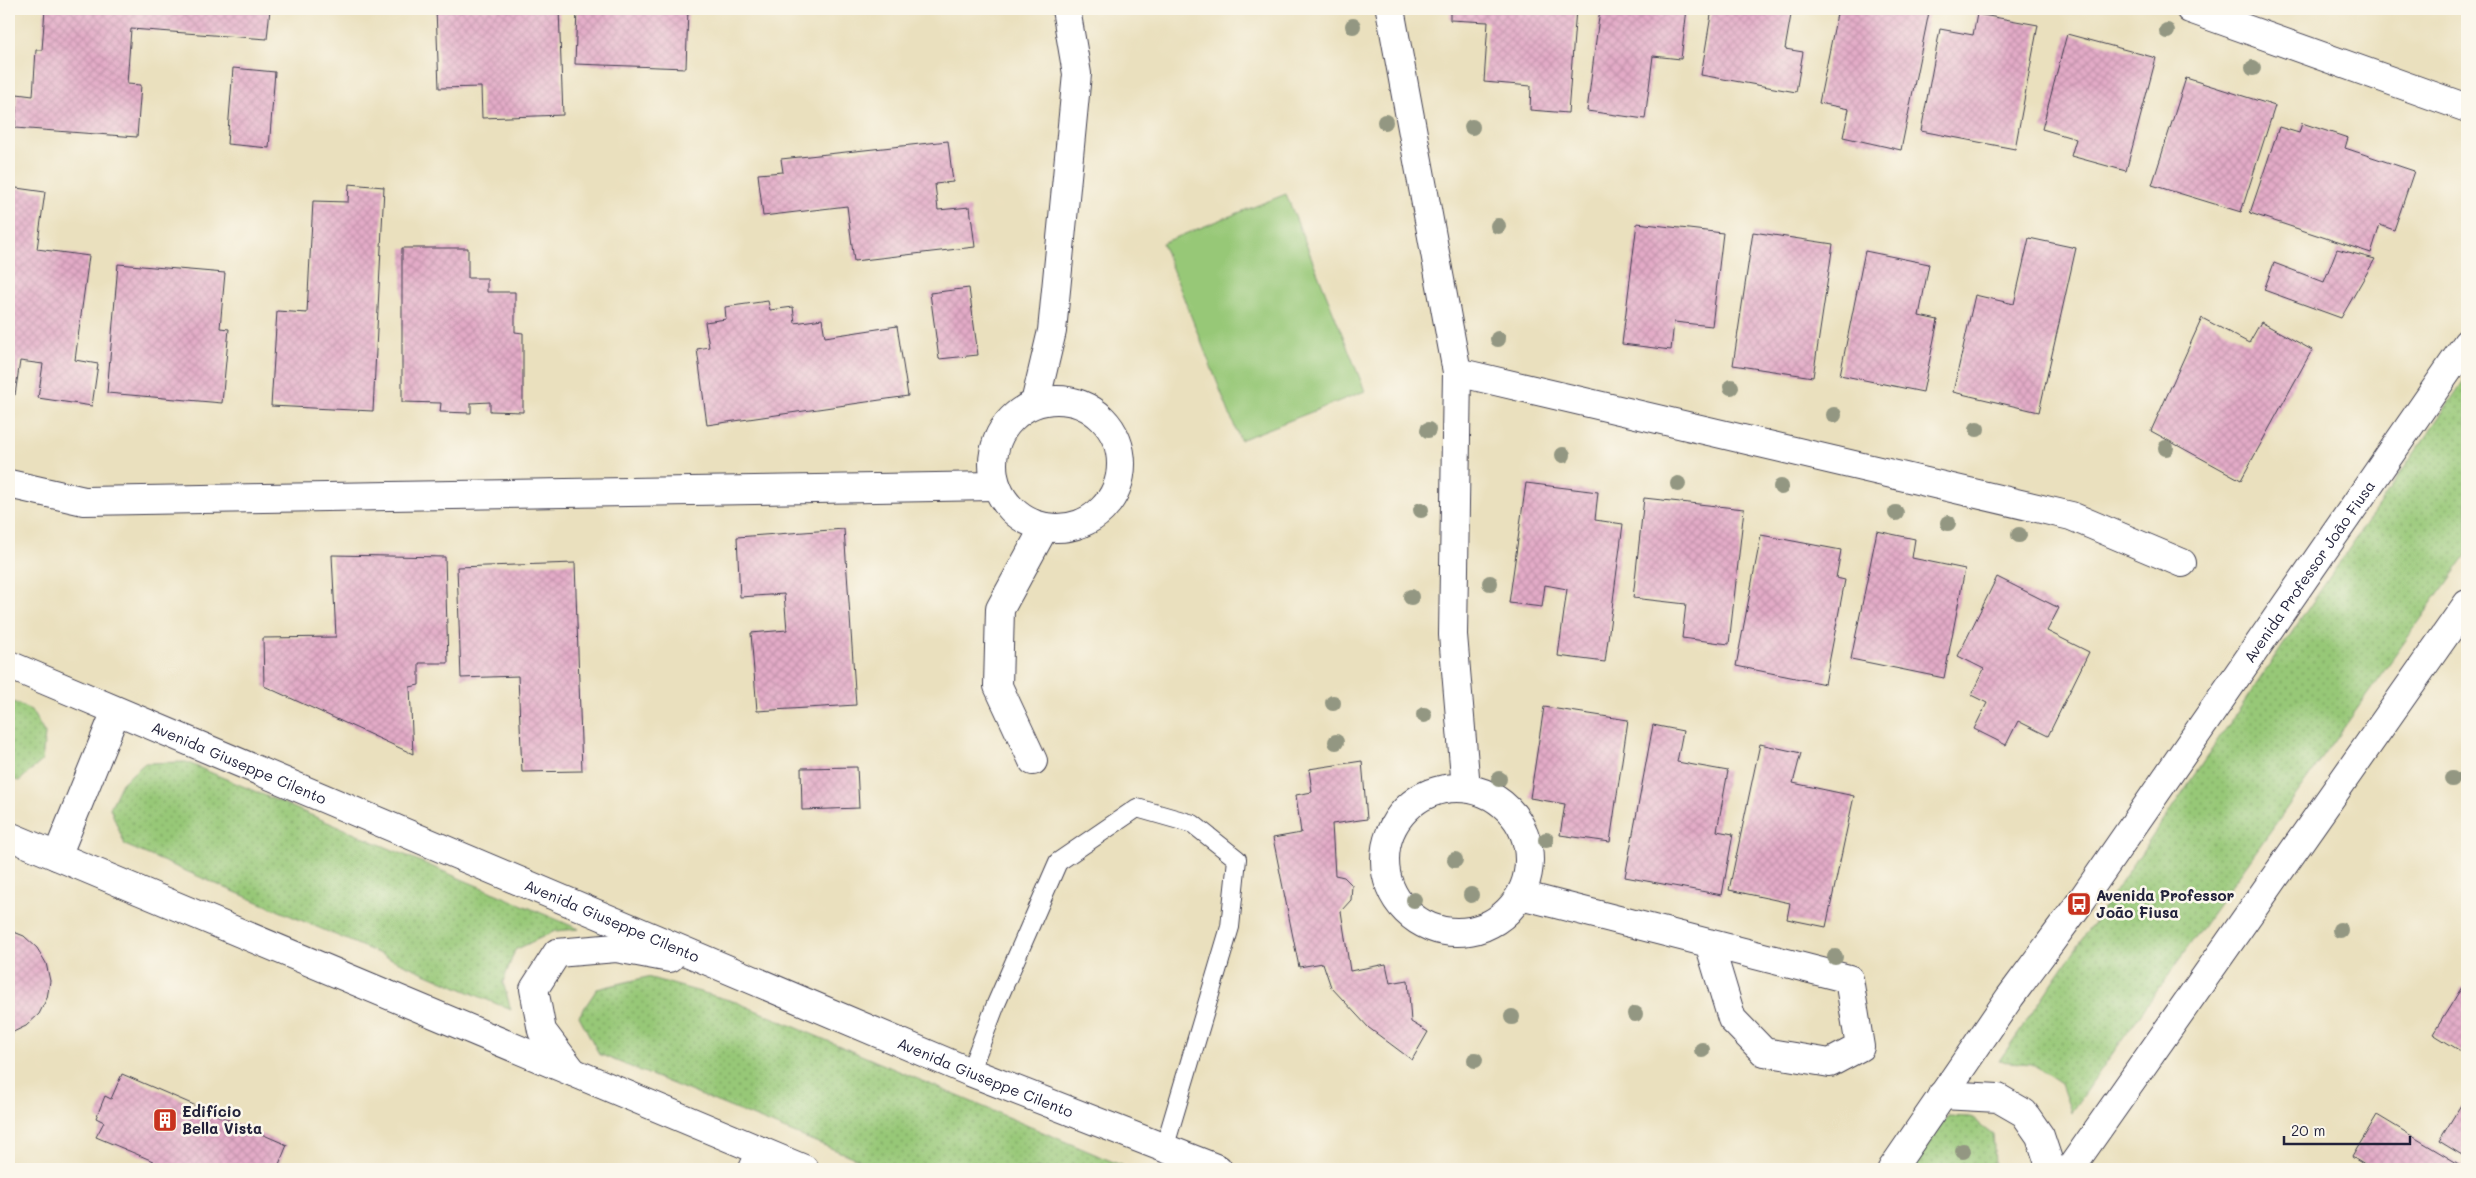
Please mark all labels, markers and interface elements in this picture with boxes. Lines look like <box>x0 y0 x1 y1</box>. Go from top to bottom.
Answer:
street label: Avenida Professor João Fiusa <box>2239 476 2379 666</box>
street label: Avenida Giuseppe Cilento <box>149 717 330 808</box>
street label: Avenida Giuseppe Cilento <box>522 875 703 966</box>
place label: Avenida Professor João Fiusa <box>2096 885 2235 922</box>
bus stop icon: Avenida Professor João Fiusa <box>2066 891 2092 917</box>
street label: Avenida Giuseppe Cilento <box>895 1032 1077 1122</box>
place label: Edifício Bella Vista <box>182 1101 262 1138</box>
building icon: Edifício Bella Vista <box>152 1107 178 1133</box>
scale bar <box>2284 1113 2410 1145</box>
text: 20 m <box>2291 1120 2325 1140</box>

